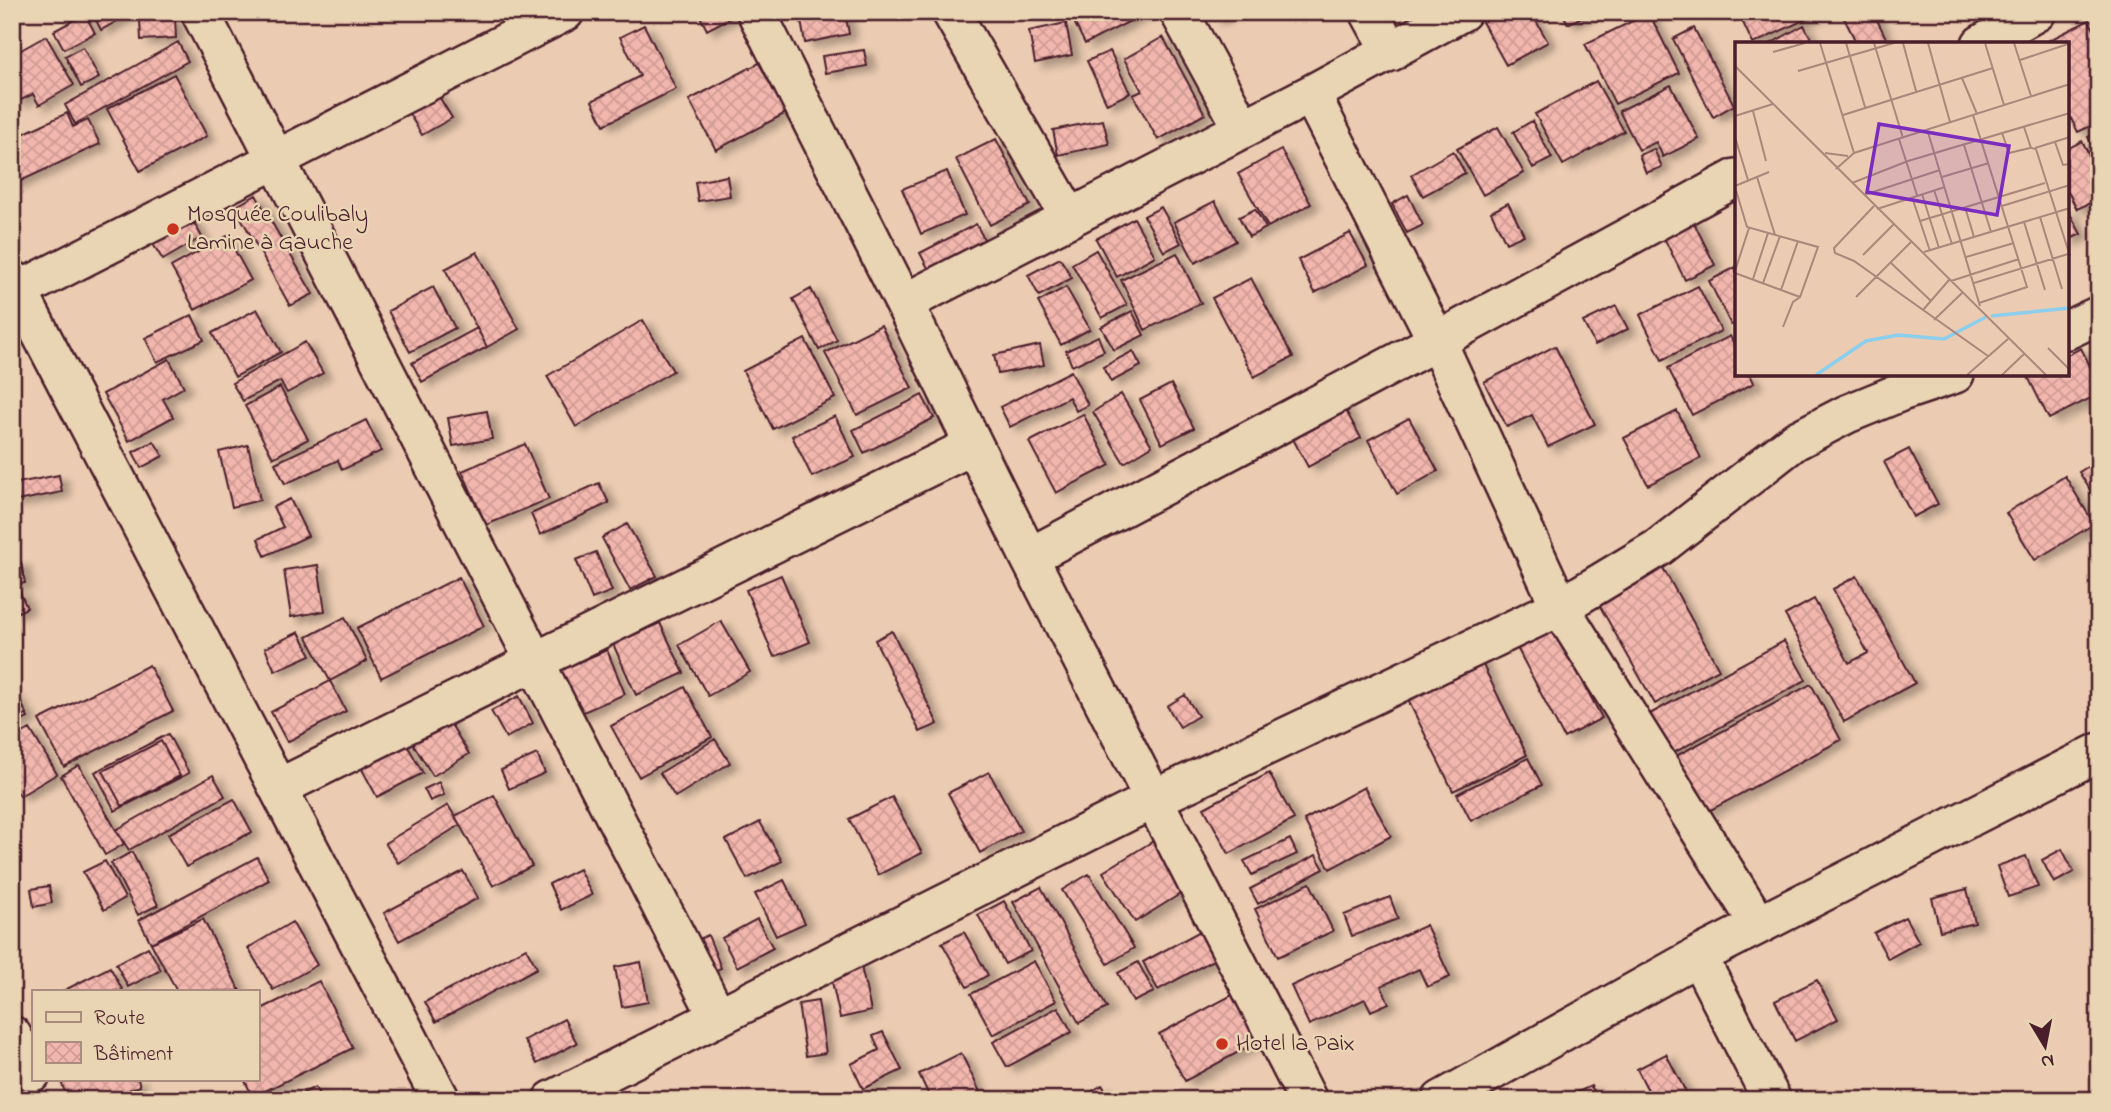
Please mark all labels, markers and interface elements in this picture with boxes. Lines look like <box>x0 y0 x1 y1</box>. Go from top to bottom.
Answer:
inset map <box>1735 42 2069 376</box>
place label: Mosquée Coulibaly Lamine à Gauche <box>187 198 368 261</box>
marker: Mosquée Coulibaly Lamine à Gauche <box>165 221 181 237</box>
legend <box>32 990 259 1080</box>
text: Route <box>94 1004 146 1034</box>
north arrow <box>2010 1010 2080 1080</box>
place label: Hotel la Paix <box>1236 1027 1355 1062</box>
marker: Hotel la Paix <box>1214 1036 1230 1052</box>
text: Bâtiment <box>93 1040 173 1070</box>
text: N <box>2039 1046 2056 1075</box>

